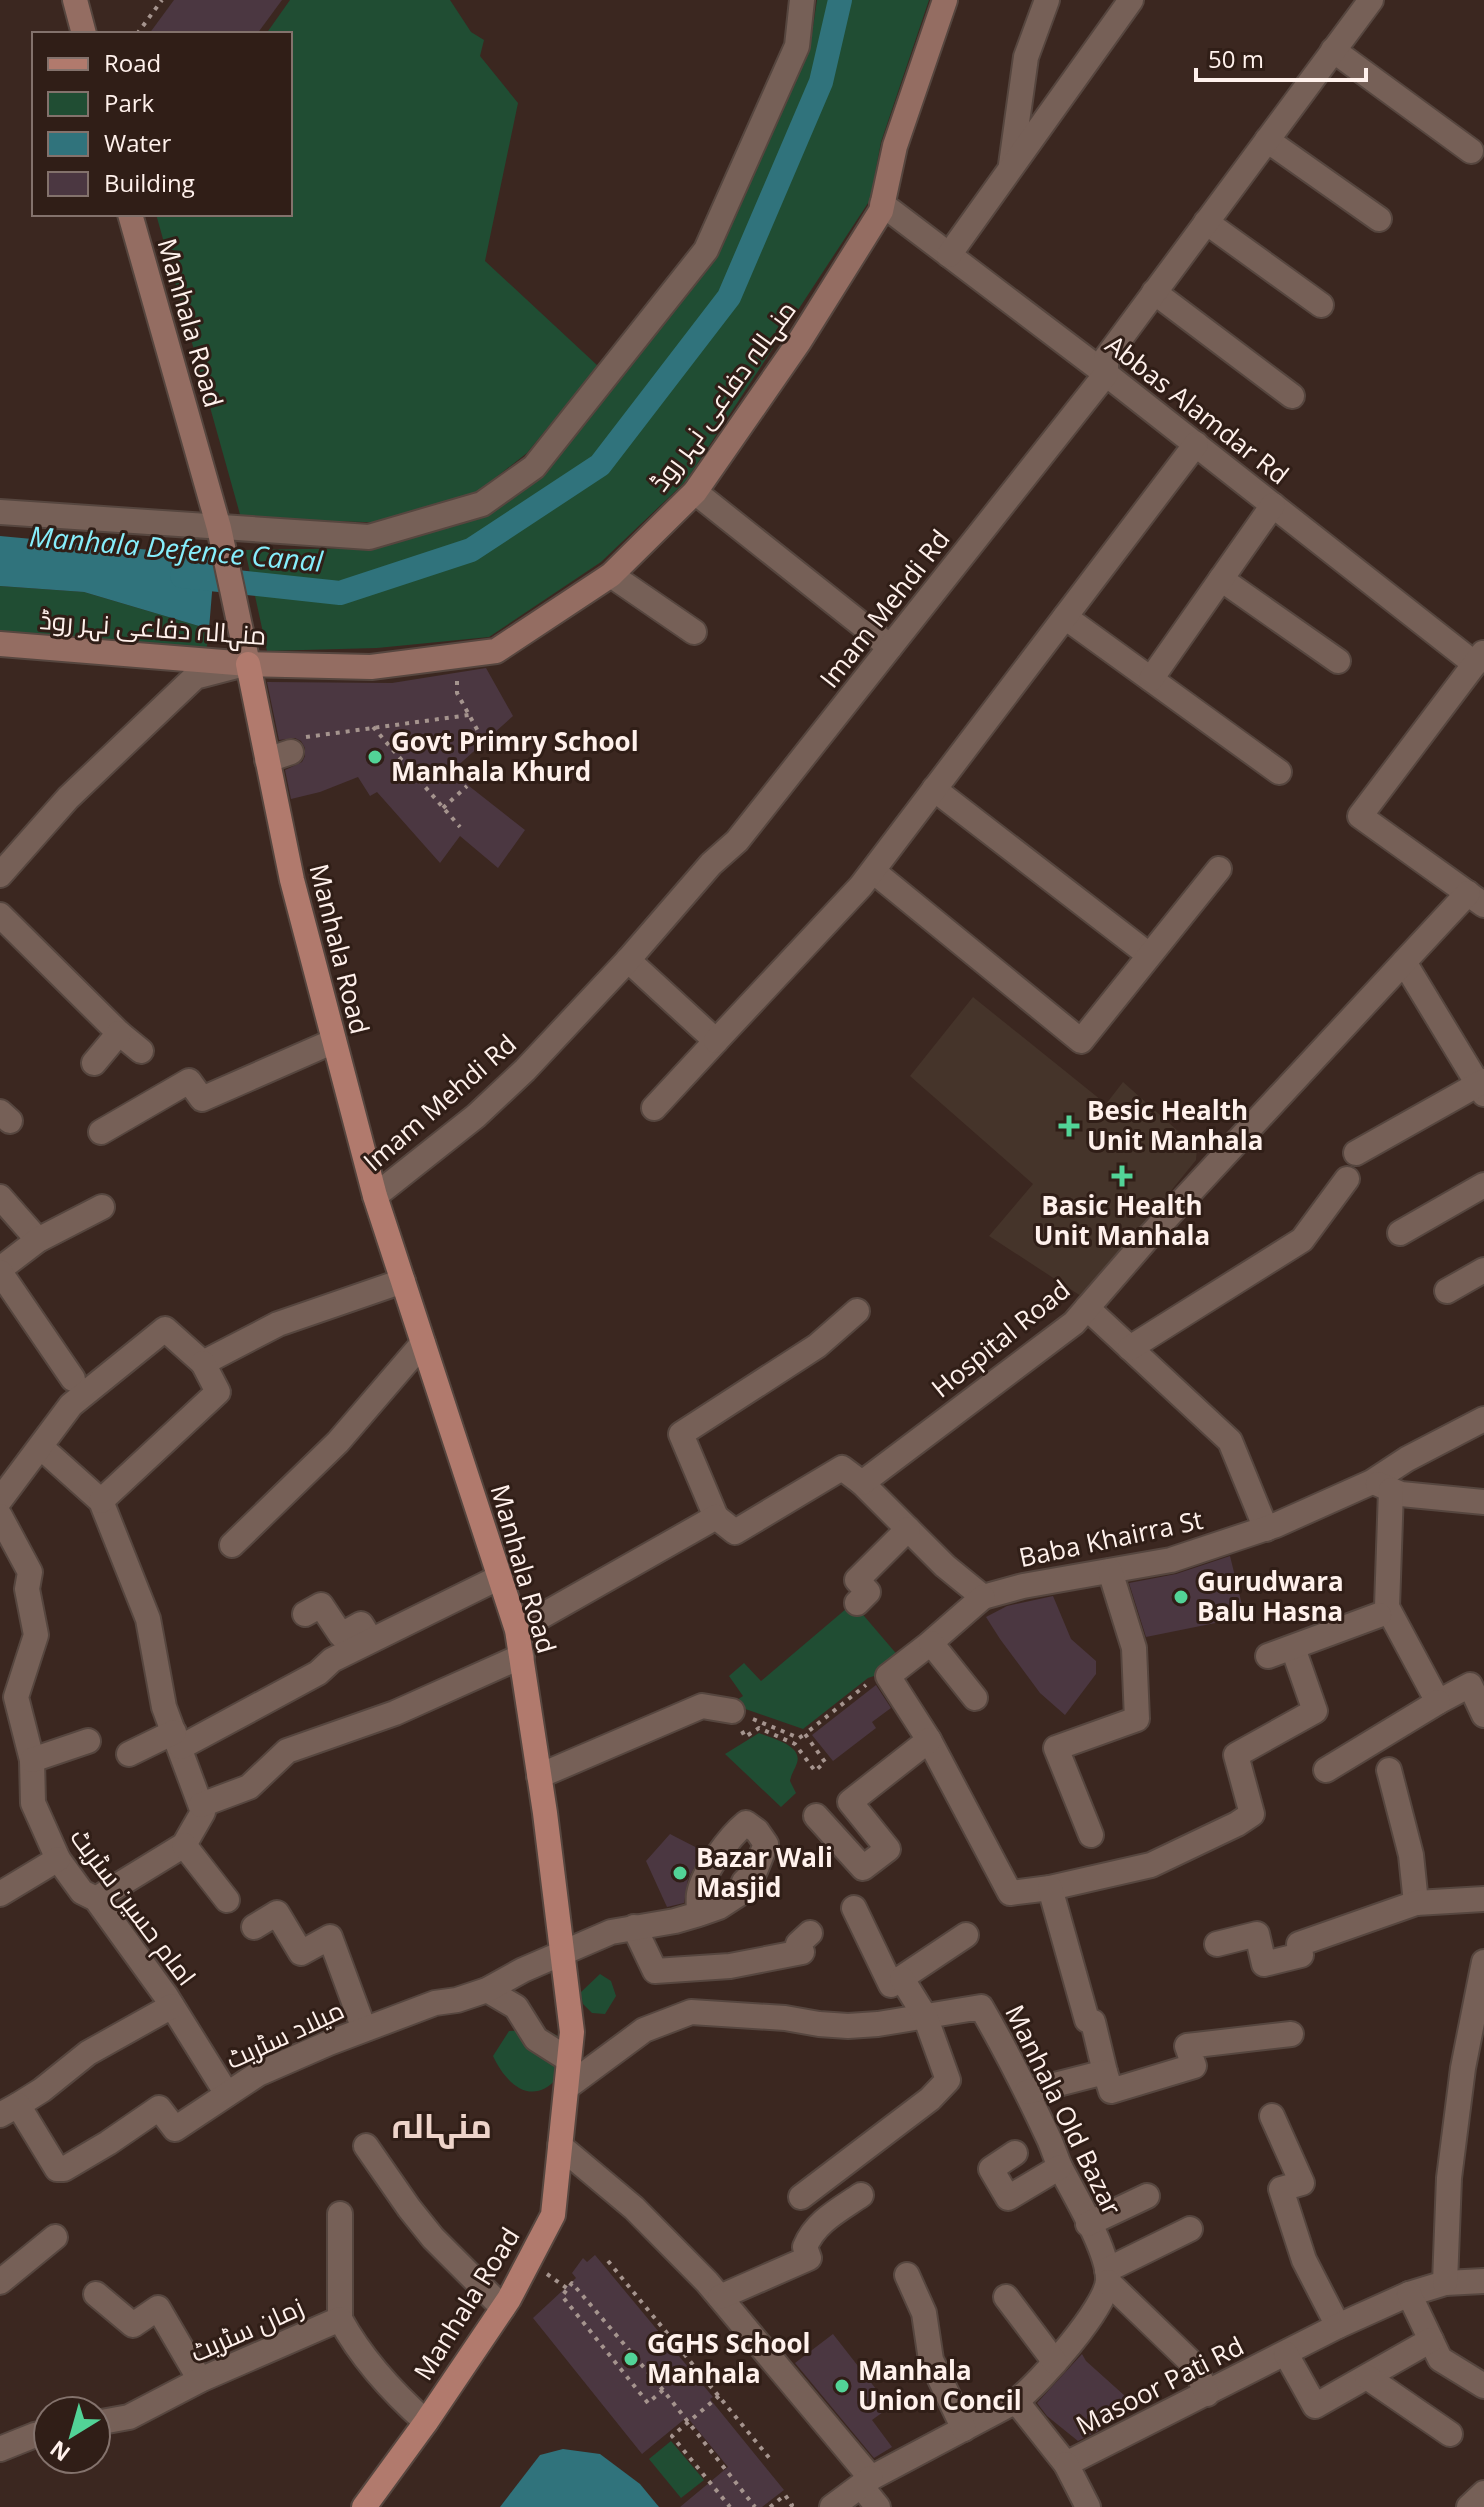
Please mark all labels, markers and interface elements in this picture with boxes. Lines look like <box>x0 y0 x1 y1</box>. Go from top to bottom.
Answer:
legend <box>32 32 292 216</box>
scale bar <box>1196 32 1366 82</box>
text: 50 m <box>1208 42 1264 75</box>
text: Road <box>104 46 161 79</box>
text: Park <box>104 86 155 119</box>
text: Water <box>104 126 172 159</box>
text: Building <box>104 166 195 199</box>
street label: Manhala Road <box>150 234 232 411</box>
street label: منہالہ دفاعی نہر روڈ <box>641 293 804 498</box>
street label: Abbas Alamdar Rd <box>1099 326 1297 492</box>
water label: Manhala Defence Canal <box>28 516 325 580</box>
street label: Imam Mehdi Rd <box>811 522 957 695</box>
street label: منہالہ دفاعی نہر روڈ <box>38 601 268 653</box>
place label: Govt Primry School Manhala Khurd <box>391 723 639 789</box>
marker: Govt Primry School Manhala Khurd <box>366 748 384 766</box>
street label: Manhala Road <box>301 860 378 1038</box>
street label: Imam Mehdi Rd <box>355 1026 523 1179</box>
place label: Besic Health Unit Manhala <box>1087 1092 1263 1158</box>
marker: Besic Health Unit Manhala <box>1058 1115 1080 1137</box>
marker: Basic Health Unit Manhala <box>1111 1165 1133 1187</box>
place label: Basic Health Unit Manhala <box>1034 1187 1210 1253</box>
street label: Hospital Road <box>923 1271 1077 1405</box>
street label: Manhala Road <box>483 1480 565 1657</box>
street label: Baba Khairra St <box>1015 1501 1206 1575</box>
place label: Gurudwara Balu Hasna <box>1197 1563 1344 1629</box>
marker: Gurudwara Balu Hasna <box>1172 1588 1190 1606</box>
street label: امام حسین سٹریٹ <box>62 1820 205 1993</box>
place label: Bazar Wali Masjid <box>696 1839 833 1905</box>
marker: Bazar Wali Masjid <box>671 1864 689 1882</box>
street label: میلاد سٹریٹ <box>220 1991 349 2077</box>
street label: Manhala Old Bazar <box>997 1998 1131 2221</box>
district label: منہالہ <box>392 2102 492 2149</box>
street label: Manhala Road <box>405 2220 528 2387</box>
street label: زمان سٹریٹ <box>184 2288 309 2370</box>
place label: GGHS School Manhala <box>647 2325 811 2391</box>
street label: Masoor Pati Rd <box>1070 2327 1249 2443</box>
marker: GGHS School Manhala <box>622 2350 640 2368</box>
place label: Manhala Union Concil <box>858 2352 1022 2418</box>
marker: Manhala Union Concil <box>833 2377 851 2395</box>
north arrow <box>32 2395 112 2475</box>
text: N <box>43 2434 76 2469</box>

